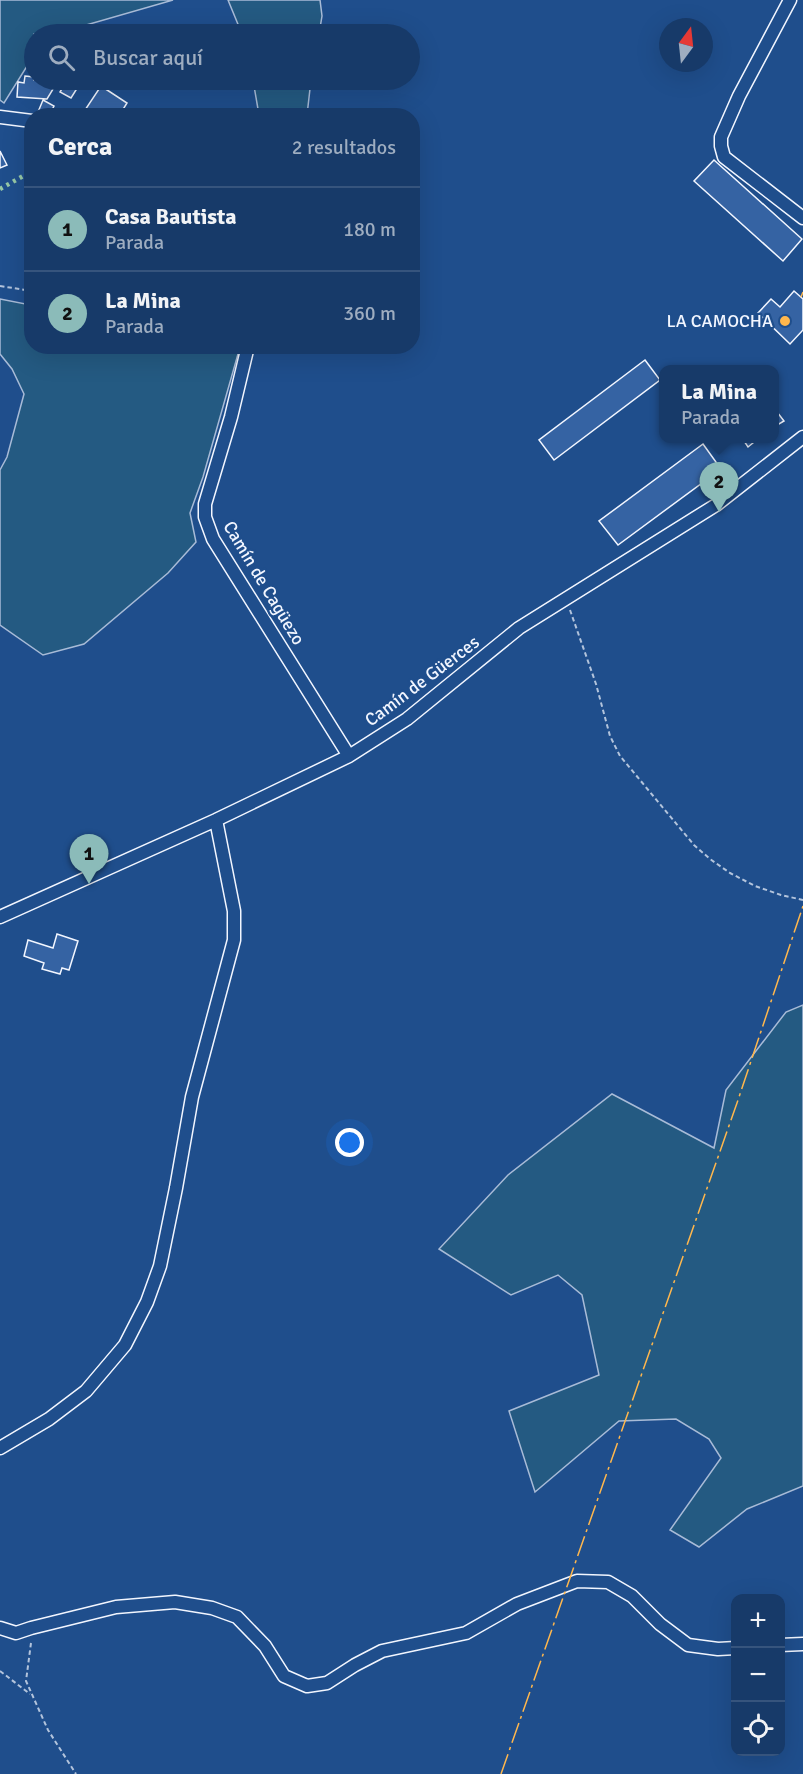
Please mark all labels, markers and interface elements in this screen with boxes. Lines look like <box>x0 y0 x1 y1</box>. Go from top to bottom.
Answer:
north arrow <box>659 18 713 72</box>
search box <box>24 24 420 90</box>
icon: search <box>45 41 78 74</box>
text: Buscar aquí <box>93 44 203 71</box>
text: Cerca <box>48 131 112 163</box>
text: 2 resultados <box>292 135 396 160</box>
text: Casa Bautista <box>105 203 237 230</box>
text: 1 <box>62 217 73 242</box>
text: 180 m <box>343 217 396 242</box>
text: Parada <box>105 230 164 255</box>
text: La Mina <box>105 287 181 314</box>
text: 2 <box>62 301 73 326</box>
text: 360 m <box>343 301 396 326</box>
place label: LA CAMOCHA <box>667 310 773 332</box>
text: Parada <box>105 314 164 339</box>
marker: LA CAMOCHA <box>778 314 792 328</box>
popup <box>659 365 779 443</box>
text: La Mina <box>681 378 757 405</box>
text: Parada <box>681 405 740 430</box>
pin: 2 <box>700 462 738 512</box>
street label: Camín de Cagüezo <box>218 517 310 649</box>
street label: Camín de Güerces <box>361 631 484 731</box>
pin: 1 <box>70 834 109 884</box>
your location <box>335 1128 364 1157</box>
map controls <box>731 1594 785 1756</box>
button: + <box>731 1594 785 1648</box>
button: − <box>731 1648 785 1702</box>
button: locate <box>731 1702 785 1756</box>

